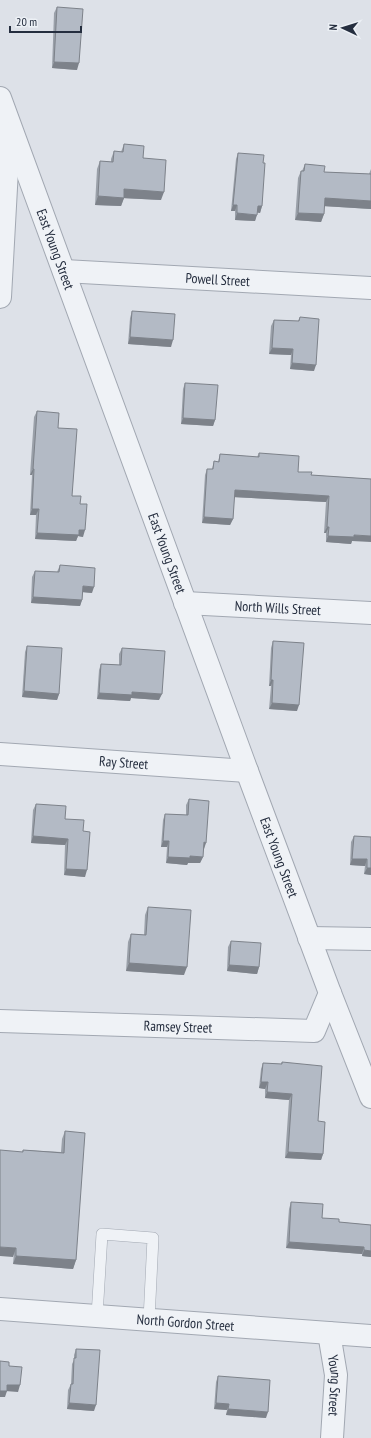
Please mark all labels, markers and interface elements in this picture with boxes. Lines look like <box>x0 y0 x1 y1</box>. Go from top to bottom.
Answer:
scale bar <box>10 8 81 34</box>
north arrow <box>323 8 363 48</box>
text: 20 m <box>16 14 37 29</box>
text: N <box>326 24 340 31</box>
street label: East Young Street <box>32 206 79 292</box>
street label: Powell Street <box>185 269 251 290</box>
street label: East Young Street <box>144 510 190 596</box>
street label: North Wills Street <box>234 597 322 619</box>
street label: Ray Street <box>99 752 149 773</box>
street label: East Young Street <box>256 815 303 900</box>
street label: Ramsey Street <box>143 1017 213 1037</box>
street label: North Gordon Street <box>136 1310 235 1335</box>
street label: Young Street <box>324 1353 345 1417</box>

